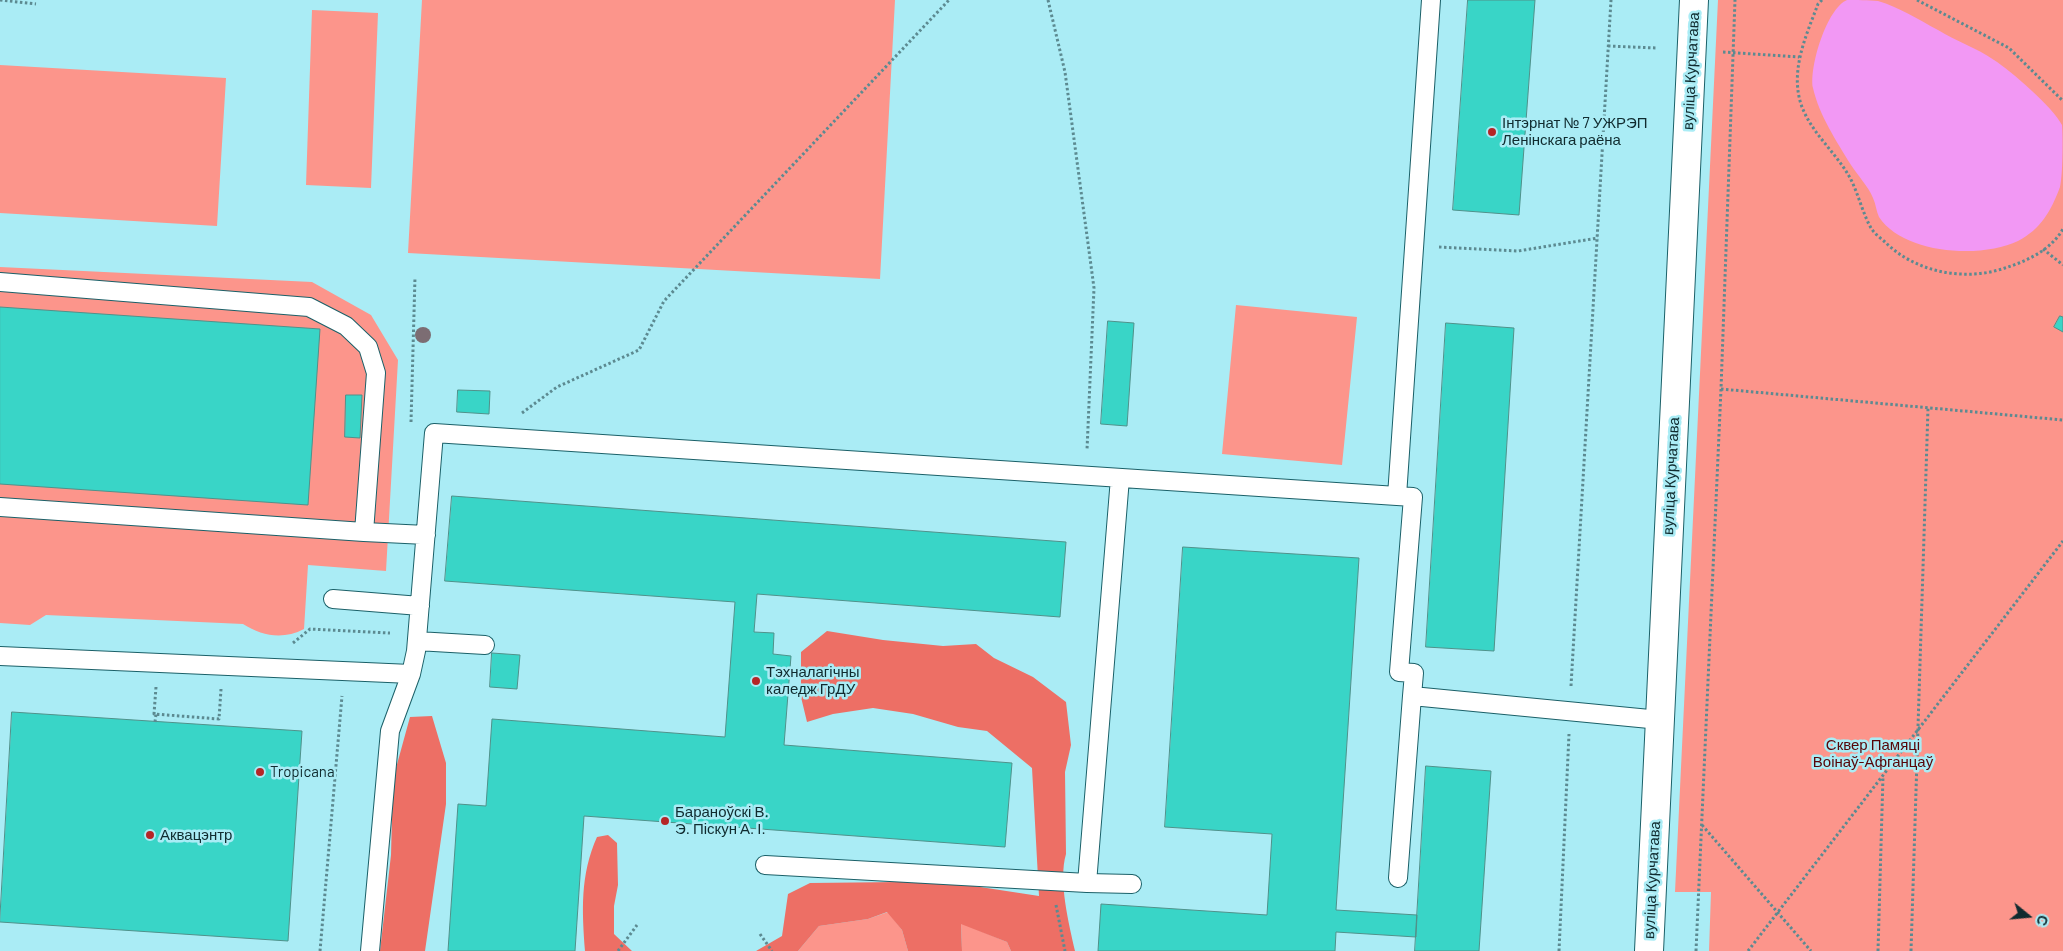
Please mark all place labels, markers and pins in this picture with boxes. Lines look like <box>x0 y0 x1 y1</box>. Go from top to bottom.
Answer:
place label: Інтэрнат № 7 УЖРЭП Ленінскага раёна <box>1502 114 1648 149</box>
marker: Інтэрнат № 7 УЖРЭП Ленінскага раёна <box>1486 126 1498 138</box>
place label: Тэхналагічны каледж ГрДУ <box>766 663 860 698</box>
marker: Тэхналагічны каледж ГрДУ <box>750 675 762 687</box>
place label: Tropicana <box>270 763 335 781</box>
marker: Tropicana <box>254 766 266 778</box>
place label: Бараноўскі В. Э. Піскун А. І. <box>675 803 769 838</box>
marker: Бараноўскі В. Э. Піскун А. І. <box>659 815 671 827</box>
place label: Аквацэнтр <box>160 826 232 844</box>
marker: Аквацэнтр <box>144 829 156 841</box>

